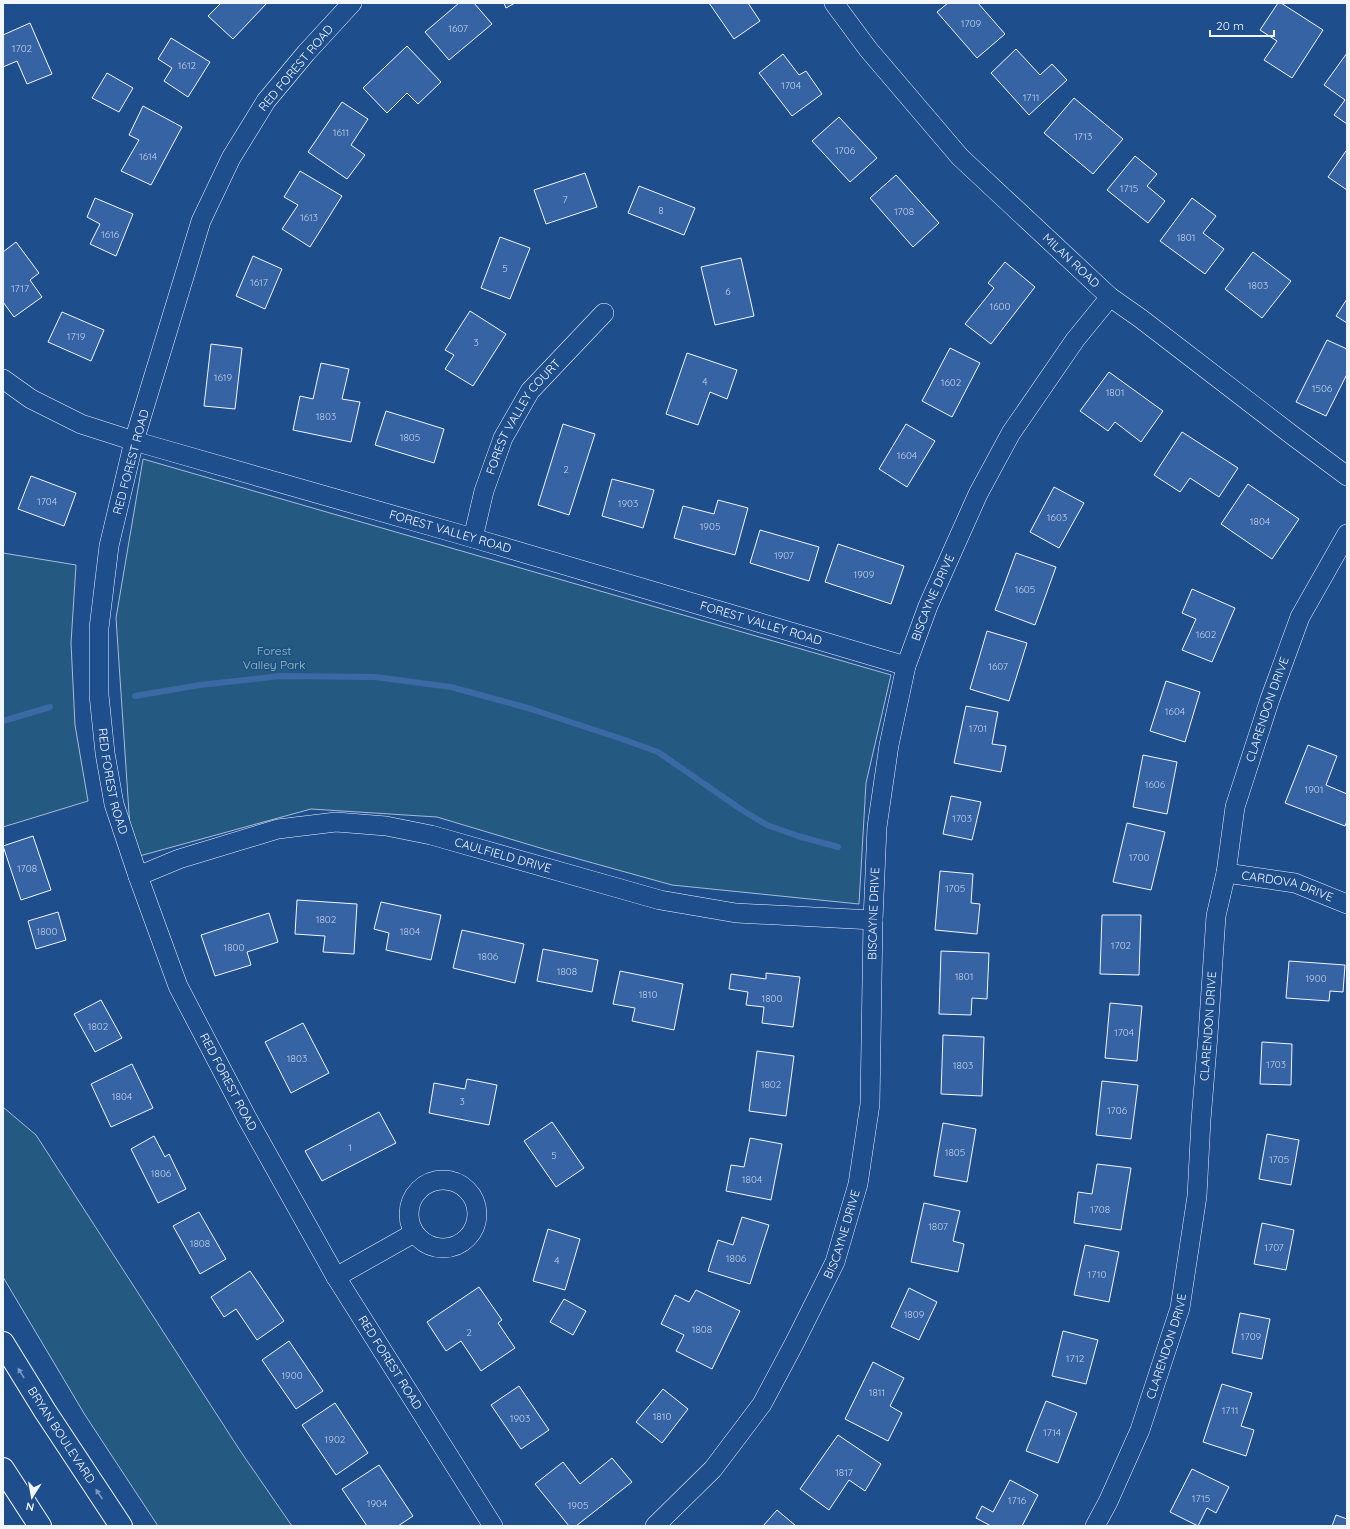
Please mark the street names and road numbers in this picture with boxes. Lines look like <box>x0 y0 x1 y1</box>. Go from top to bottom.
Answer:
street label: RED FOREST ROAD <box>255 21 336 114</box>
street label: MILAN ROAD <box>1040 230 1103 291</box>
street label: FOREST VALLEY COURT <box>482 356 563 477</box>
street label: RED FOREST ROAD <box>109 407 152 516</box>
street label: FOREST VALLEY ROAD <box>388 506 514 556</box>
street label: BISCAYNE DRIVE <box>908 551 957 643</box>
street label: FOREST VALLEY ROAD <box>698 598 824 648</box>
street label: CLARENDON DRIVE <box>1242 654 1292 764</box>
street label: RED FOREST ROAD <box>95 727 132 836</box>
street label: CAULFIELD DRIVE <box>453 834 553 876</box>
street label: BISCAYNE DRIVE <box>864 867 882 960</box>
street label: CARDOVA DRIVE <box>1241 867 1336 905</box>
street label: CLARENDON DRIVE <box>1196 971 1219 1082</box>
street label: RED FOREST ROAD <box>197 1030 261 1134</box>
street label: BISCAYNE DRIVE <box>820 1188 863 1281</box>
street label: CLARENDON DRIVE <box>1143 1292 1189 1401</box>
street label: RED FOREST ROAD <box>355 1313 426 1412</box>
street label: BRYAN BOULEVARD <box>25 1384 99 1486</box>

